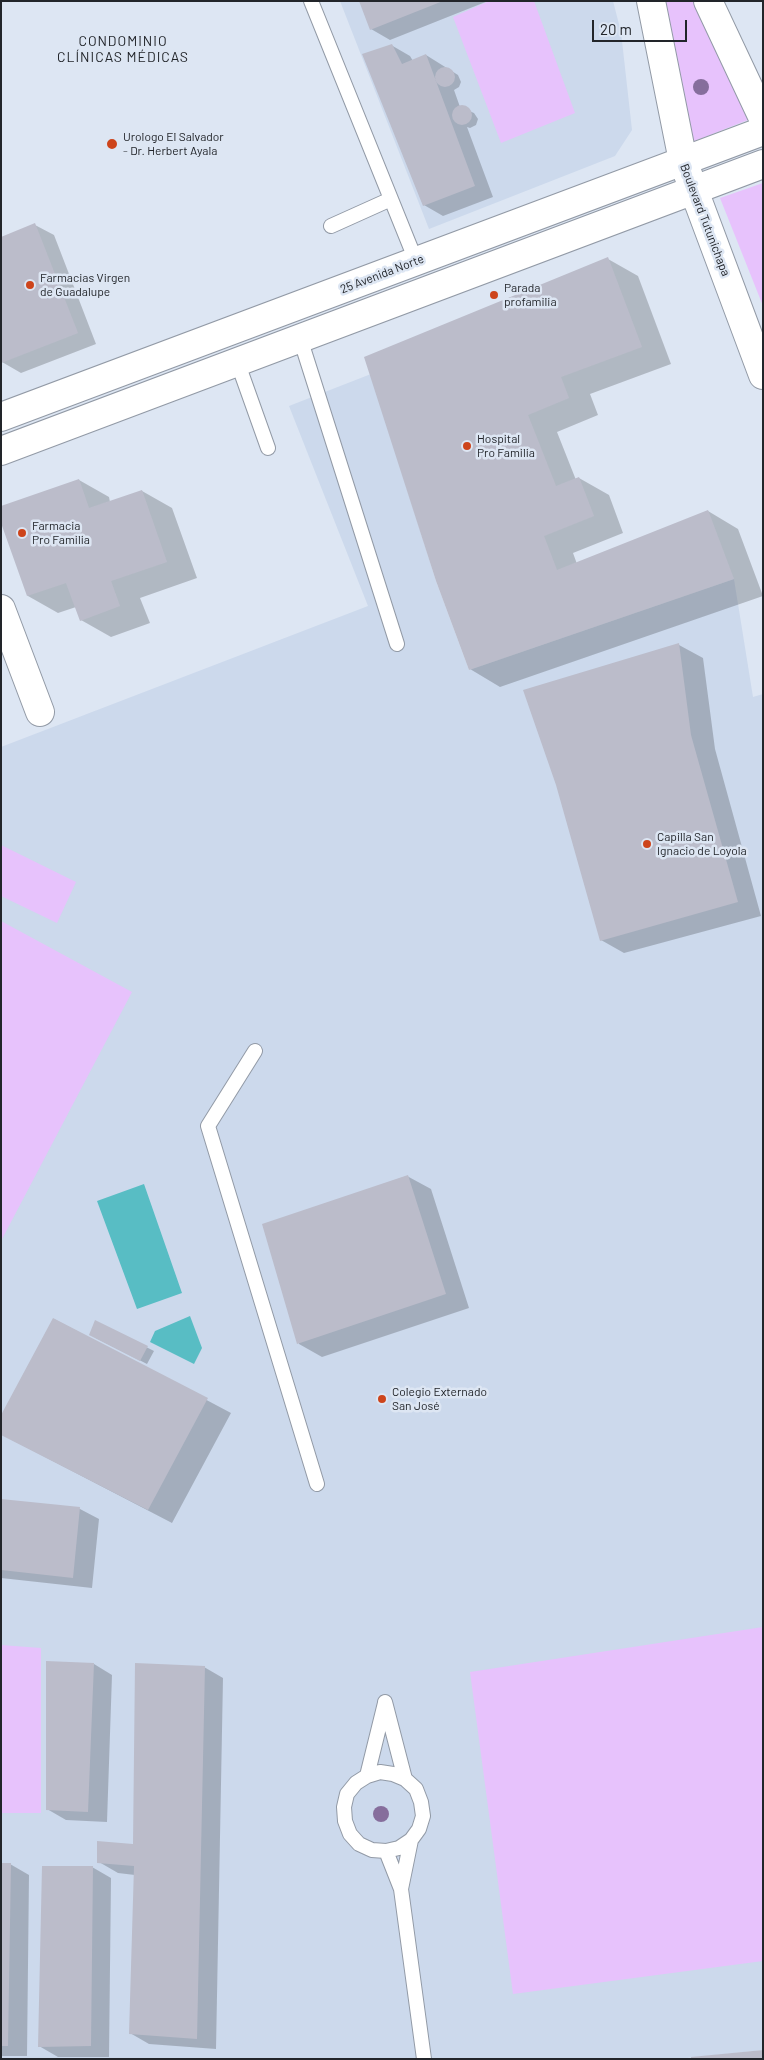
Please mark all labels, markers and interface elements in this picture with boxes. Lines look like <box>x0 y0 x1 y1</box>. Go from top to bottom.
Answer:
scale bar <box>594 10 689 42</box>
text: 20 m <box>600 20 632 38</box>
district label: CONDOMINIO CLÍNICAS MÉDICAS <box>55 33 191 65</box>
place label: Urologo El Salvador - Dr. Herbert Ayala <box>123 130 224 158</box>
marker: Urologo El Salvador - Dr. Herbert Ayala <box>105 137 119 151</box>
street label: Boulevard Tutunichapa <box>677 162 733 278</box>
street label: 25 Avenida Norte <box>338 251 426 297</box>
place label: Farmacias Virgen de Guadalupe <box>40 271 130 299</box>
marker: Farmacias Virgen de Guadalupe <box>24 279 36 291</box>
place label: Parada profamilia <box>504 281 557 309</box>
marker: Parada profamilia <box>488 289 500 301</box>
place label: Hospital Pro Familia <box>477 432 535 460</box>
marker: Hospital Pro Familia <box>461 440 473 452</box>
place label: Farmacia Pro Familia <box>32 519 90 547</box>
marker: Farmacia Pro Familia <box>16 527 28 539</box>
place label: Capilla San Ignacio de Loyola <box>657 830 747 858</box>
marker: Capilla San Ignacio de Loyola <box>641 838 653 850</box>
place label: Colegio Externado San José <box>392 1385 487 1413</box>
marker: Colegio Externado San José <box>376 1393 388 1405</box>

